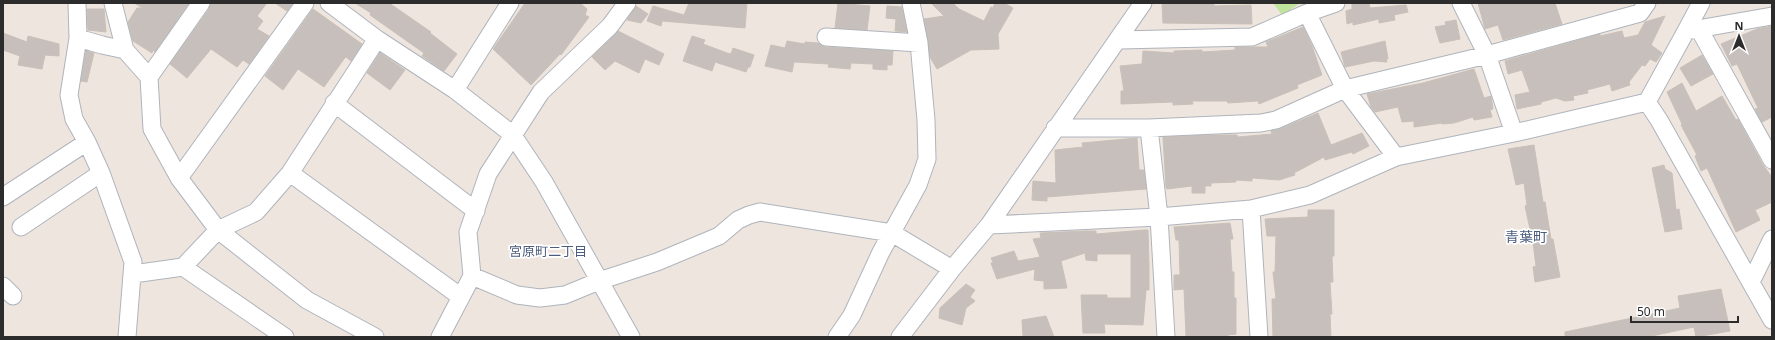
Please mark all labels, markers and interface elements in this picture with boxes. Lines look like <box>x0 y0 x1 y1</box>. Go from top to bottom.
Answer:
north arrow <box>1719 16 1759 56</box>
text: N <box>1735 18 1743 33</box>
district label: 青葉町 <box>1505 227 1547 246</box>
district label: 宮原町二丁目 <box>509 242 587 260</box>
scale bar <box>1631 298 1738 324</box>
text: 50 m <box>1637 303 1665 320</box>

